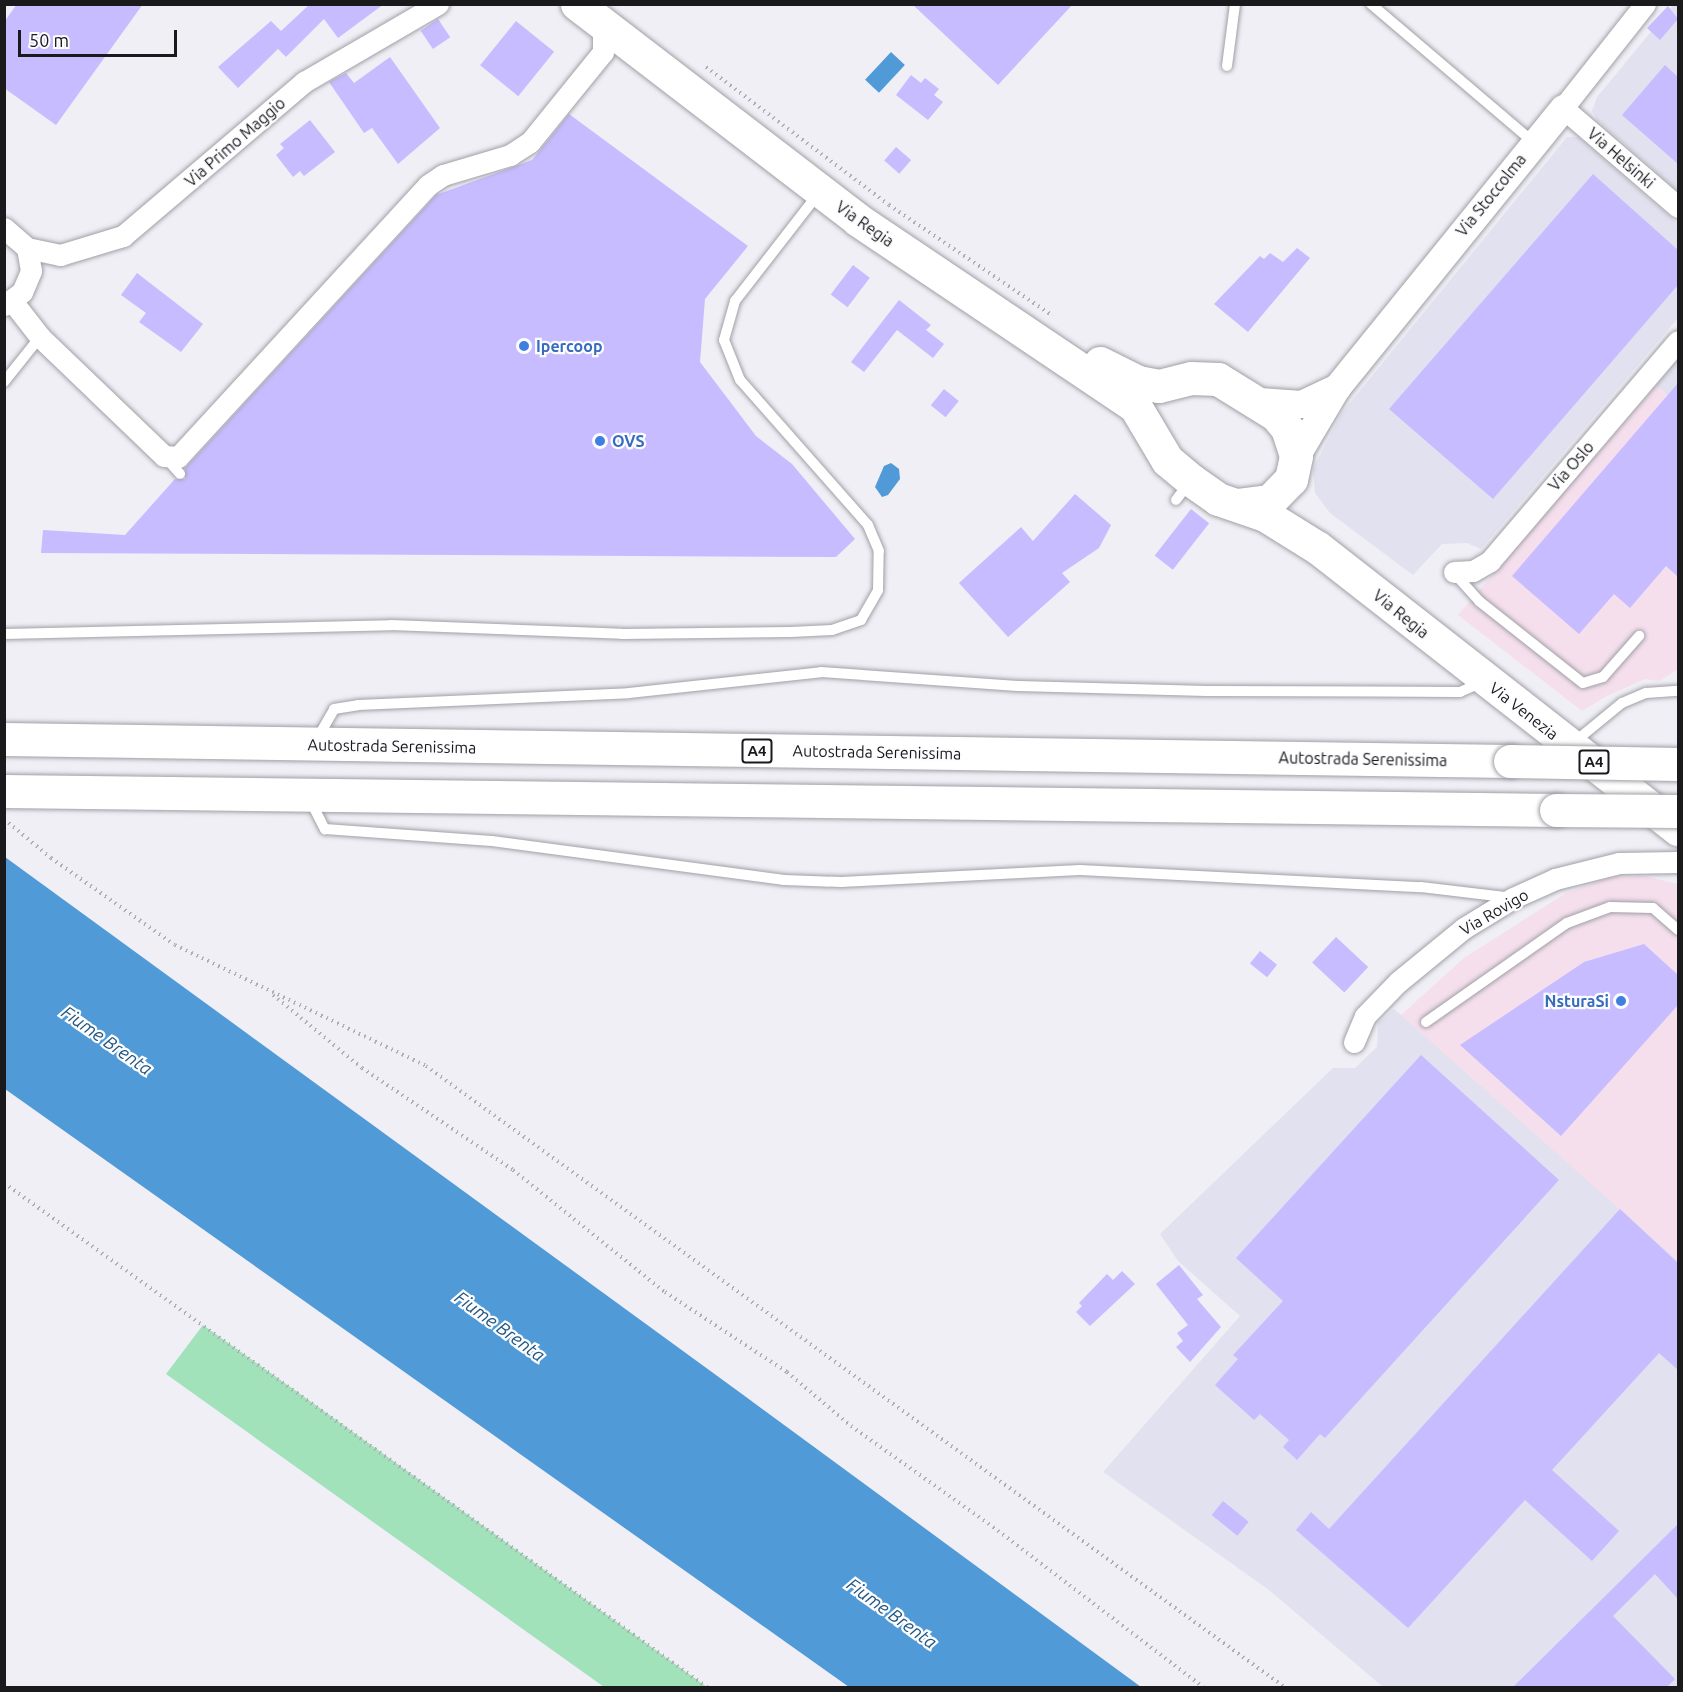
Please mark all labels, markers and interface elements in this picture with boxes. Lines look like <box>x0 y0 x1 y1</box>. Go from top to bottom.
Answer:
scale bar <box>21 18 180 56</box>
text: 50 m <box>29 30 69 50</box>
street label: Via Primo Maggio <box>181 93 289 191</box>
street label: Via Helsinki <box>1584 124 1658 192</box>
street label: Via Stoccolma <box>1452 150 1530 240</box>
street label: Via Regia <box>832 197 898 251</box>
place label: Ipercoop <box>536 336 602 356</box>
marker: Ipercoop <box>517 339 531 353</box>
place label: OVS <box>612 431 645 451</box>
marker: OVS <box>593 434 607 448</box>
street label: Via Oslo <box>1544 437 1598 495</box>
street label: Via Regia <box>1369 586 1433 642</box>
street label: Via Venezia <box>1486 678 1562 744</box>
street label: Autostrada Serenissima <box>307 735 477 757</box>
road number: A4 <box>740 739 774 763</box>
street label: Autostrada Serenissima <box>792 741 962 763</box>
street label: Autostrada Serenissima <box>1278 748 1448 770</box>
road number: A4 <box>1578 750 1610 774</box>
street label: Via Rovigo <box>1456 885 1532 939</box>
place label: NsturaSi <box>1545 991 1609 1011</box>
marker: NsturaSi <box>1614 994 1628 1008</box>
water label: Fiume Brenta <box>58 1001 156 1079</box>
water label: Fiume Brenta <box>451 1286 549 1366</box>
water label: Fiume Brenta <box>843 1573 941 1653</box>

